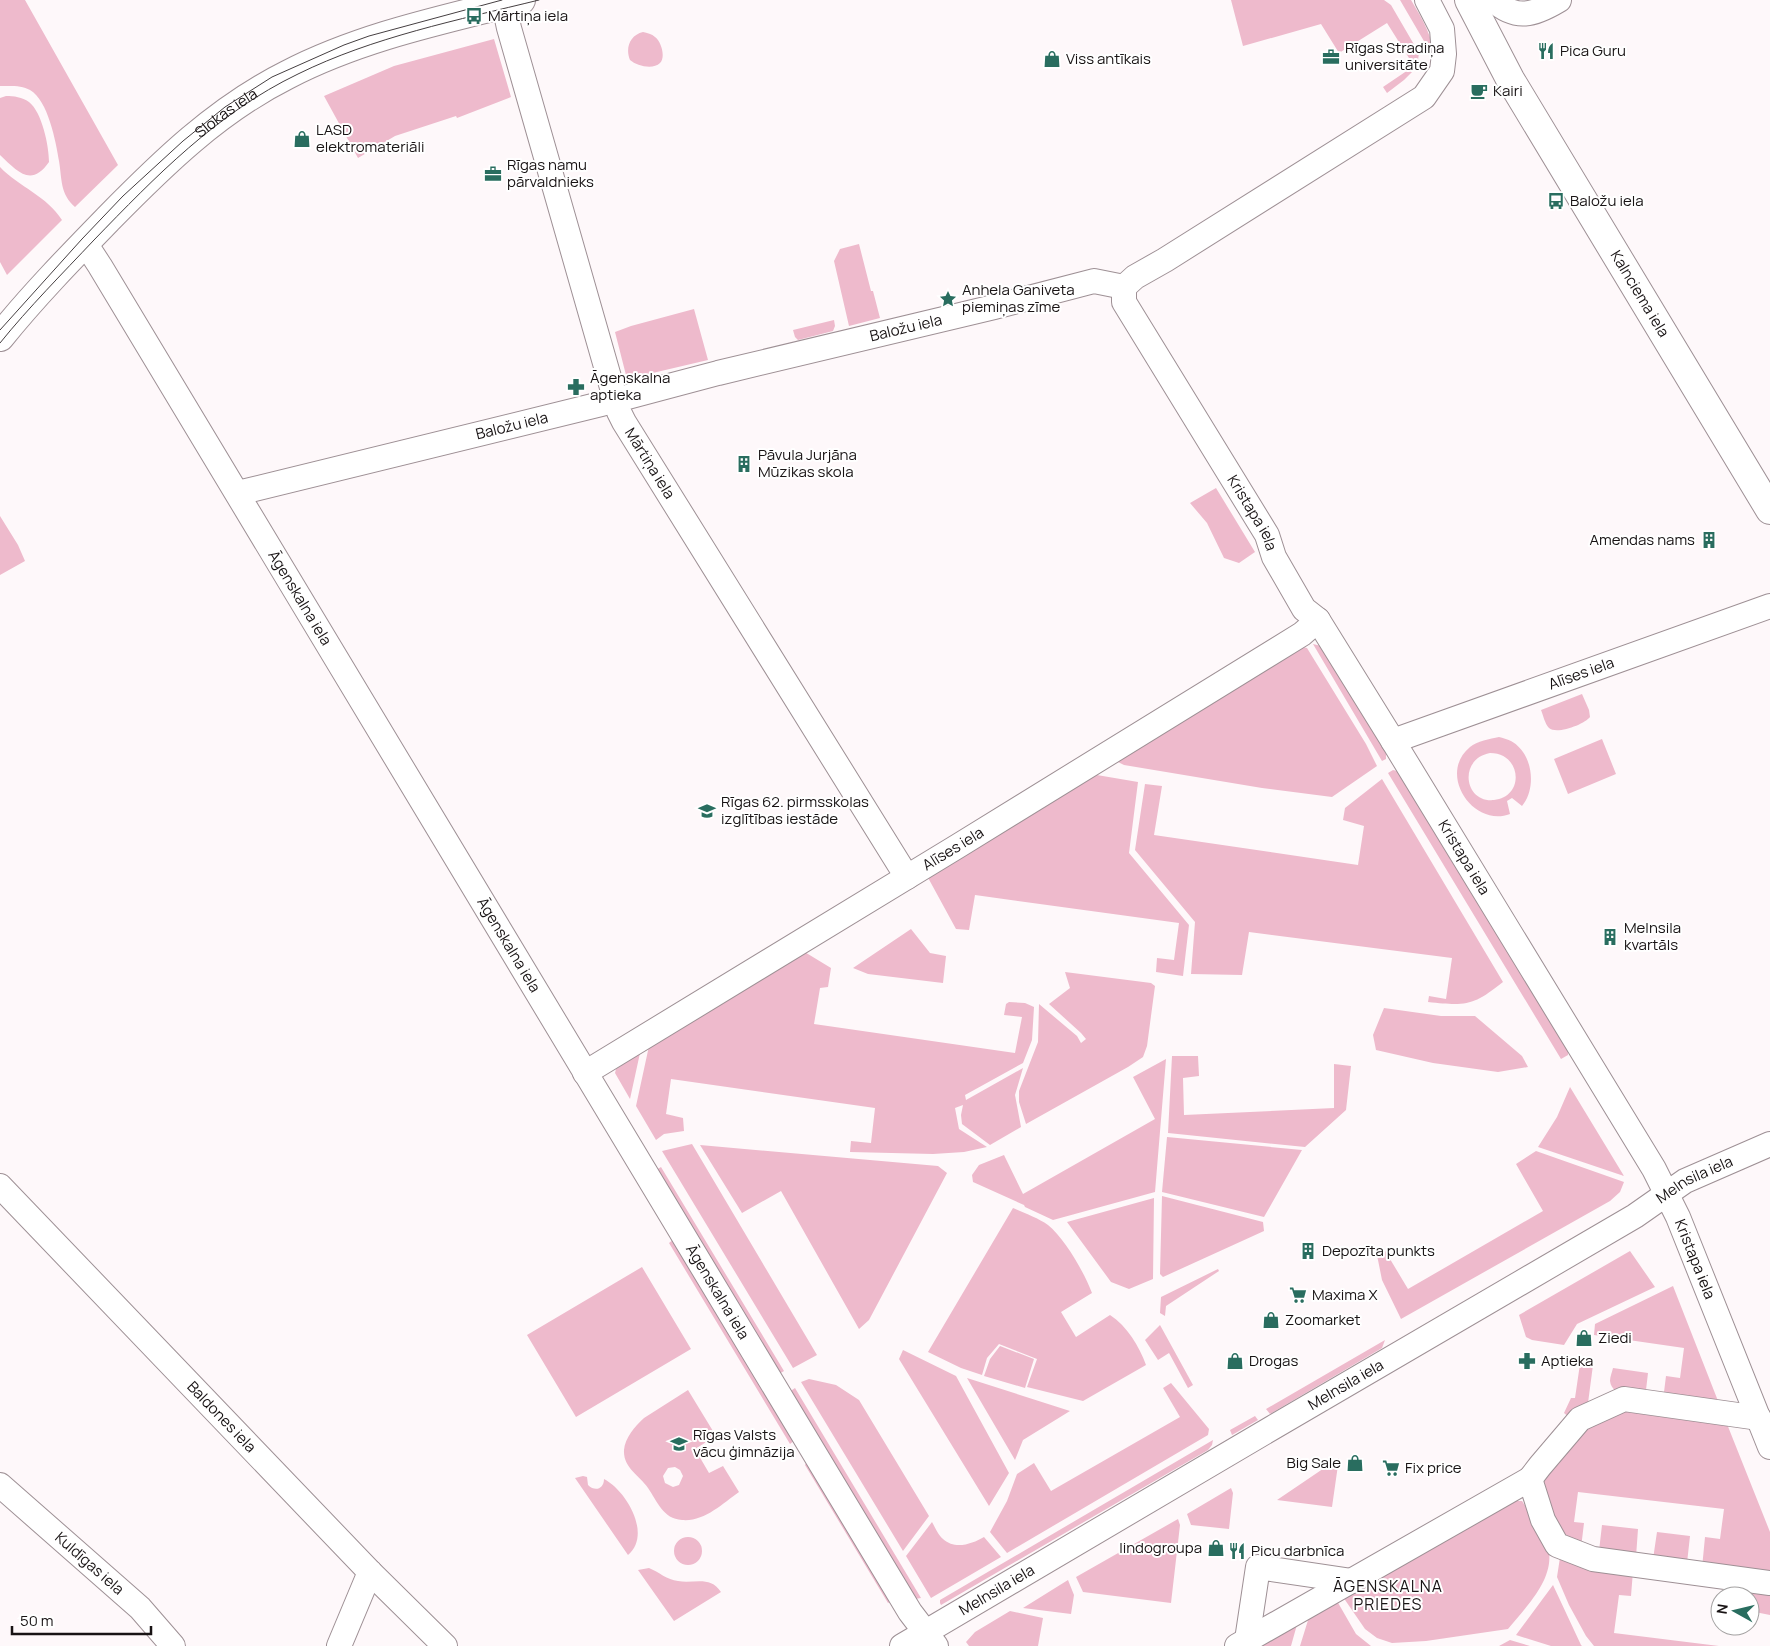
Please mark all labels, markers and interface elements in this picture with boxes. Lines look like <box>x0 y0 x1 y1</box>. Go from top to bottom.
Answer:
place label: Mārtiņa iela <box>488 5 568 26</box>
bus stop icon: Mārtiņa iela <box>464 6 484 26</box>
place label: Rīgas Stradiņa universitāte <box>1345 37 1444 75</box>
place label: Pica Guru <box>1560 40 1626 61</box>
restaurant icon: Pica Guru <box>1536 41 1556 61</box>
office icon: Rīgas Stradiņa universitāte <box>1321 47 1341 67</box>
place label: Viss antīkais <box>1066 48 1151 69</box>
shop icon: Viss antīkais <box>1042 49 1062 69</box>
place label: Kairi <box>1493 80 1523 101</box>
cafe icon: Kairi <box>1469 81 1489 101</box>
street label: Slokas iela <box>190 83 261 142</box>
place label: LASD elektromateriāli <box>316 119 424 157</box>
shop icon: LASD elektromateriāli <box>292 129 312 149</box>
place label: Rīgas namu pārvaldnieks <box>507 154 594 192</box>
office icon: Rīgas namu pārvaldnieks <box>483 164 503 184</box>
place label: Baložu iela <box>1570 190 1644 211</box>
bus stop icon: Baložu iela <box>1546 191 1566 211</box>
street label: Kalnciema iela <box>1606 246 1674 341</box>
place label: Anhela Ganiveta piemiņas zīme <box>962 279 1075 317</box>
place icon: Anhela Ganiveta piemiņas zīme <box>938 289 958 309</box>
street label: Baložu iela <box>868 309 944 346</box>
place label: Āgenskalna aptieka <box>590 367 670 405</box>
pharmacy icon: Āgenskalna aptieka <box>566 377 586 397</box>
street label: Baložu iela <box>473 406 550 444</box>
street label: Mārtiņa iela <box>620 423 680 503</box>
place label: Pāvula Jurjāna Mūzikas skola <box>758 444 857 482</box>
building icon: Pāvula Jurjāna Mūzikas skola <box>734 454 754 474</box>
street label: Kristapa iela <box>1223 471 1282 553</box>
place label: Amendas nams <box>1589 529 1695 550</box>
building icon: Amendas nams <box>1699 530 1719 550</box>
street label: Āgenskalna iela <box>264 546 337 649</box>
street label: Alīses iela <box>1545 652 1617 694</box>
place label: Rīgas 62. pirmsskolas izglītības iestāde <box>721 791 869 829</box>
school or university icon: Rīgas 62. pirmsskolas izglītības iestāde <box>697 801 717 821</box>
street label: Kristapa iela <box>1433 816 1495 899</box>
street label: Alīses iela <box>918 822 987 875</box>
street label: Āgenskalna iela <box>472 893 546 996</box>
place label: Melnsila kvartāls <box>1624 917 1681 955</box>
building icon: Melnsila kvartāls <box>1600 927 1620 947</box>
street label: Melnsila iela <box>1652 1150 1736 1208</box>
street label: Kristapa iela <box>1670 1216 1721 1302</box>
street label: Āgenskalna iela <box>681 1240 755 1343</box>
place label: Depozīta punkts <box>1322 1240 1435 1261</box>
building icon: Depozīta punkts <box>1298 1241 1318 1261</box>
place label: Maxima X <box>1312 1284 1378 1305</box>
supermarket icon: Maxima X <box>1288 1285 1308 1305</box>
place label: Zoomarket <box>1285 1309 1360 1330</box>
shop icon: Zoomarket <box>1261 1310 1281 1330</box>
place label: Ziedi <box>1598 1327 1632 1348</box>
shop icon: Ziedi <box>1574 1328 1594 1348</box>
place label: Drogas <box>1249 1350 1298 1371</box>
place label: Aptieka <box>1541 1350 1593 1371</box>
shop icon: Drogas <box>1225 1351 1245 1371</box>
pharmacy icon: Aptieka <box>1517 1351 1537 1371</box>
street label: Melnsila iela <box>1304 1354 1387 1415</box>
street label: Baldones iela <box>183 1376 261 1457</box>
place label: Rīgas Valsts vācu ģimnāzija <box>693 1424 795 1462</box>
school or university icon: Rīgas Valsts vācu ģimnāzija <box>669 1434 689 1454</box>
place label: Big Sale <box>1287 1452 1341 1473</box>
shop icon: Big Sale <box>1345 1453 1365 1473</box>
place label: Fix price <box>1405 1457 1462 1478</box>
supermarket icon: Fix price <box>1381 1458 1401 1478</box>
street label: Kuldīgas iela <box>51 1527 129 1599</box>
place label: lindogroupa <box>1119 1537 1202 1558</box>
shop icon: lindogroupa <box>1206 1538 1226 1558</box>
place label: Picu darbnīca <box>1251 1540 1344 1561</box>
restaurant icon: Picu darbnīca <box>1227 1541 1247 1561</box>
street label: Melnsila iela <box>955 1559 1038 1620</box>
district label: ĀGENSKALNA PRIEDES <box>1333 1575 1443 1615</box>
north arrow <box>1710 1586 1760 1636</box>
text: N <box>1712 1603 1732 1615</box>
scale bar <box>12 1604 151 1636</box>
text: 50 m <box>20 1610 54 1631</box>

